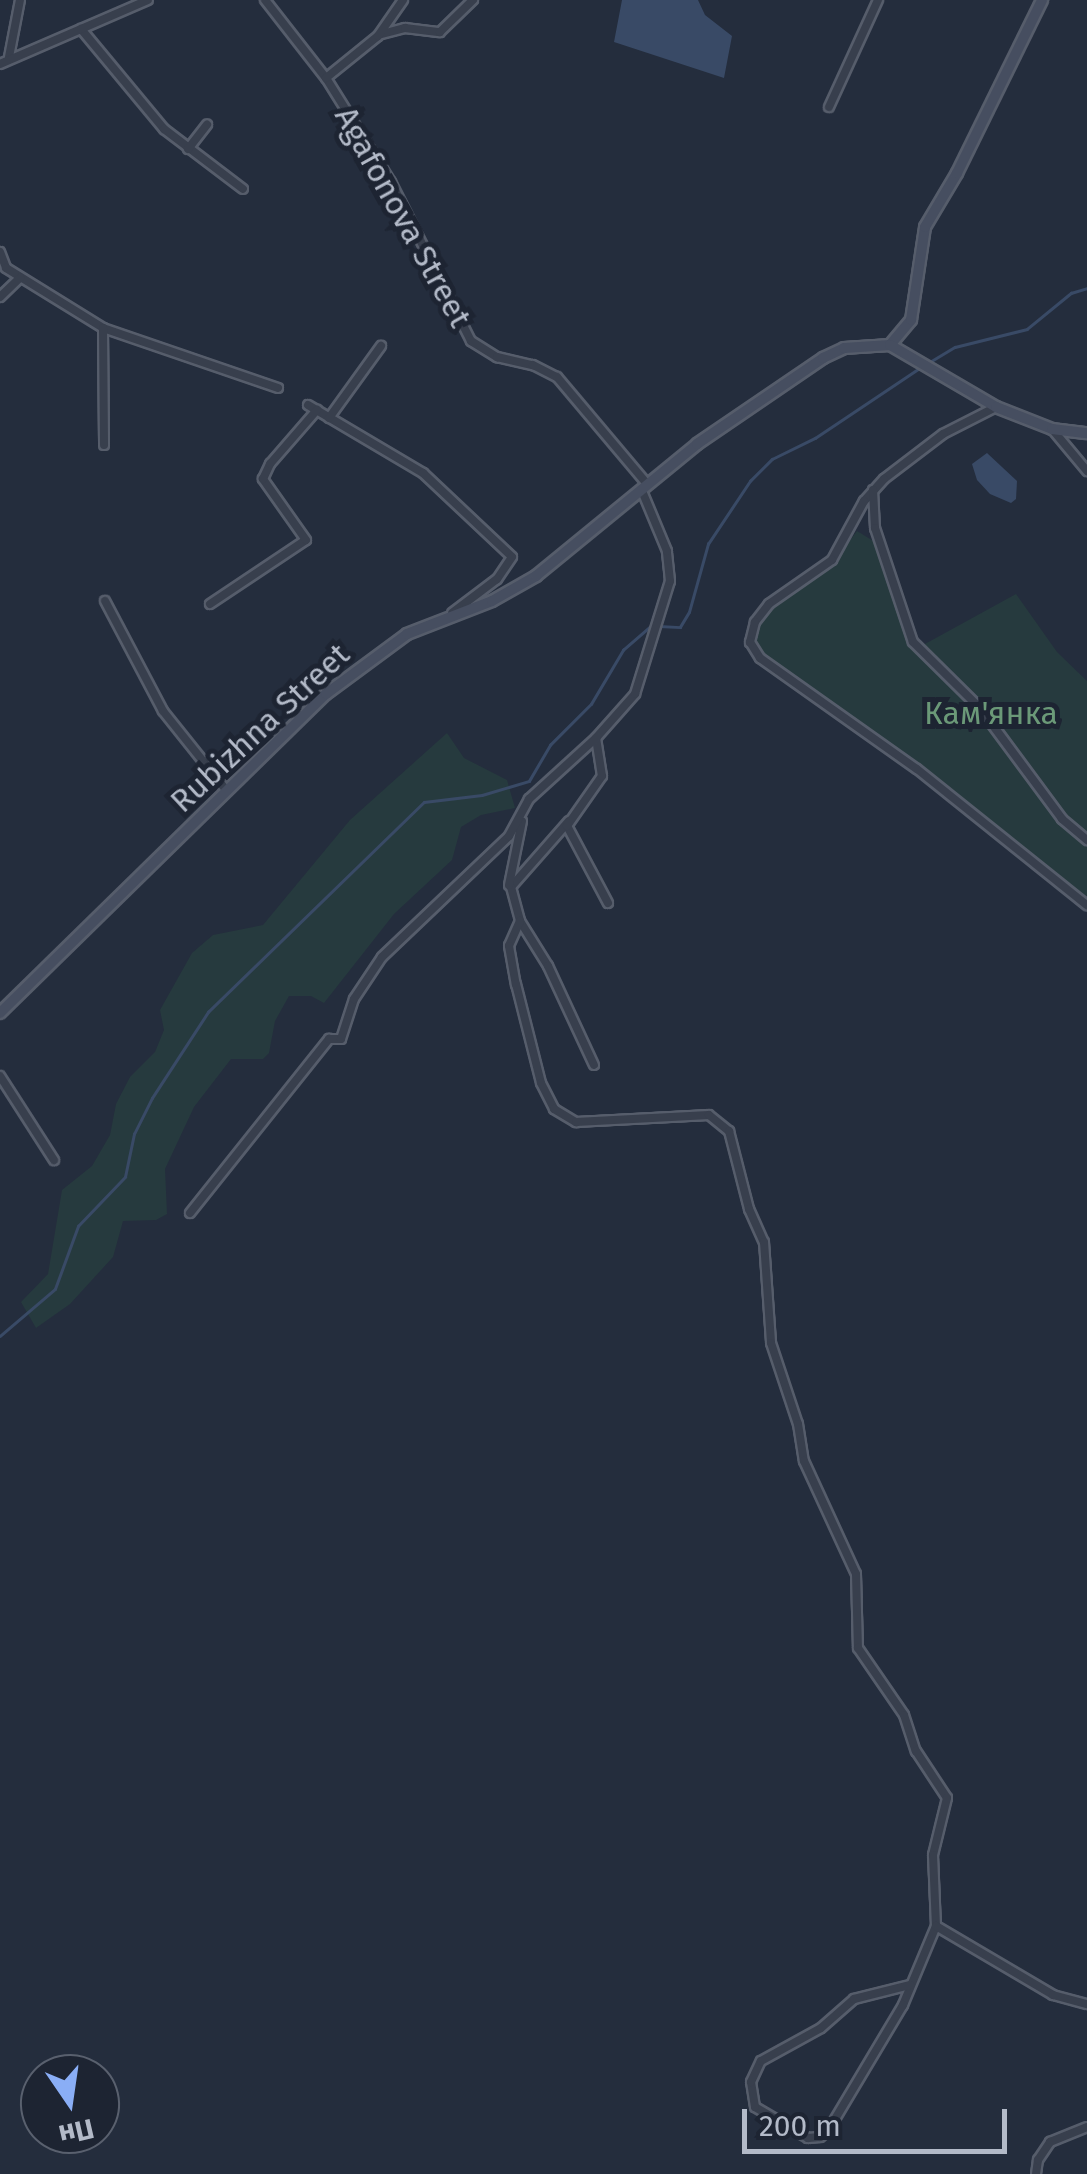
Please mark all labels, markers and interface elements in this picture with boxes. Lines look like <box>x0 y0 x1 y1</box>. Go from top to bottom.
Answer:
street label: Agafonova Street <box>327 100 479 334</box>
street label: Rubizhna Street <box>163 635 357 821</box>
park label: Кам'янка <box>924 694 1058 732</box>
north arrow <box>20 2054 120 2154</box>
scale bar <box>747 2089 1012 2151</box>
text: 200 m <box>759 2108 841 2144</box>
text: Пн <box>56 2112 97 2152</box>

